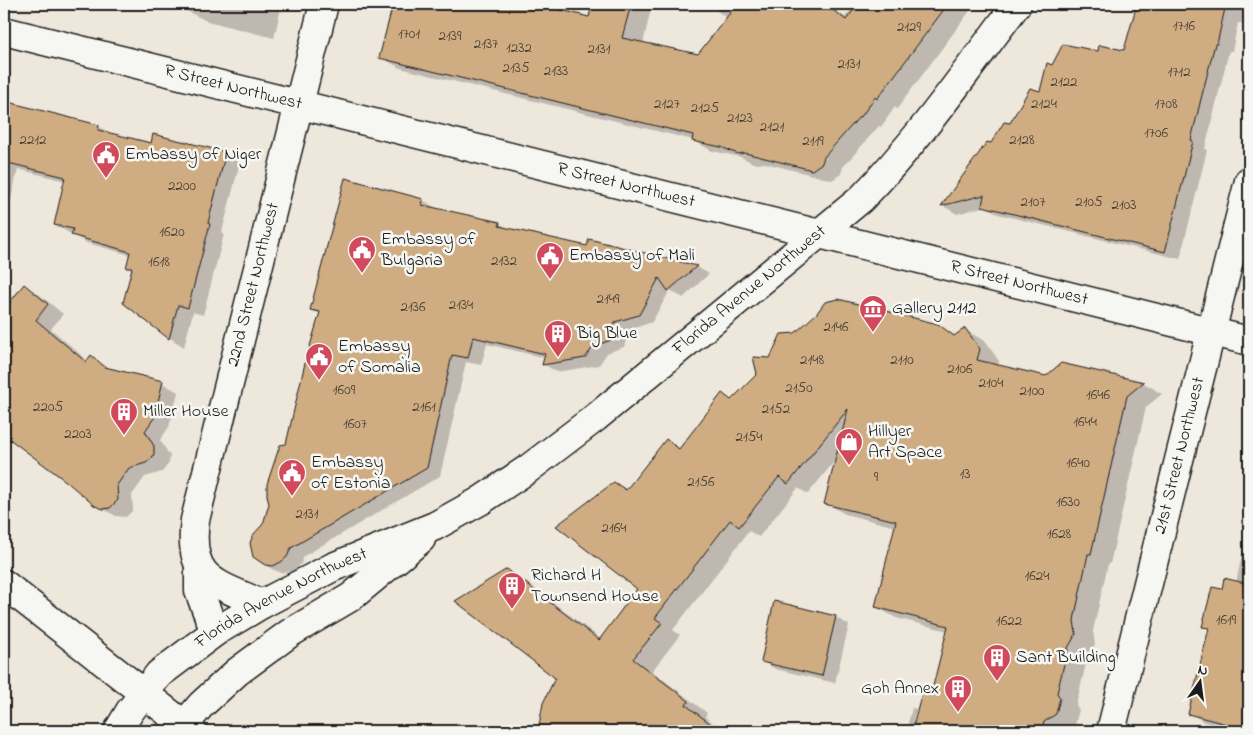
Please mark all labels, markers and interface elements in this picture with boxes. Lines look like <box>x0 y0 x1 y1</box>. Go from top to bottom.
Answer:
house number: 1716 <box>1173 15 1196 37</box>
house number: 2129 <box>897 16 922 38</box>
house number: 1701 <box>398 23 420 45</box>
house number: 2139 <box>439 25 462 47</box>
house number: 2137 <box>474 33 498 55</box>
house number: 1232 <box>506 37 532 59</box>
house number: 2131 <box>587 38 611 60</box>
house number: 2131 <box>837 53 861 75</box>
house number: 2135 <box>502 57 530 79</box>
street label: R Street Northwest <box>161 58 305 118</box>
house number: 2133 <box>544 60 568 82</box>
house number: 1712 <box>1167 61 1191 83</box>
house number: 2122 <box>1050 71 1078 93</box>
house number: 2127 <box>654 93 680 115</box>
house number: 2124 <box>1031 93 1057 115</box>
house number: 1708 <box>1154 93 1178 115</box>
house number: 2125 <box>691 97 720 119</box>
house number: 2123 <box>727 107 753 129</box>
house number: 2121 <box>760 116 784 138</box>
house number: 1706 <box>1144 122 1168 144</box>
house number: 2212 <box>19 129 47 151</box>
house number: 2128 <box>1009 129 1035 151</box>
house number: 2119 <box>802 130 824 152</box>
public building icon: Embassy of Niger <box>91 140 121 179</box>
place label: Embassy of Niger <box>125 142 262 169</box>
street label: R Street Northwest <box>554 156 698 216</box>
house number: 2200 <box>168 175 196 197</box>
house number: 2107 <box>1021 191 1045 213</box>
house number: 2105 <box>1075 191 1103 213</box>
house number: 2103 <box>1112 194 1136 216</box>
street label: 22nd Street Northwest <box>221 200 287 369</box>
street label: Florida Avenue Northwest <box>667 219 832 362</box>
house number: 1620 <box>159 221 185 243</box>
place label: Embassy of Bulgaria <box>380 227 476 275</box>
public building icon: Embassy of Bulgaria <box>347 235 377 274</box>
public building icon: Embassy of Mali <box>535 241 565 280</box>
place label: Embassy of Mali <box>569 243 695 269</box>
house number: 2132 <box>491 250 517 272</box>
house number: 1618 <box>148 251 170 273</box>
street label: R Street Northwest <box>947 254 1091 313</box>
house number: 2149 <box>597 288 620 310</box>
house number: 2134 <box>449 294 473 316</box>
museum icon: Gallery 2112 <box>858 294 888 333</box>
house number: 2136 <box>400 296 426 318</box>
place label: Gallery 2112 <box>892 296 977 322</box>
house number: 2146 <box>823 316 849 338</box>
building icon: Big Blue <box>543 319 573 358</box>
place label: Big Blue <box>576 321 638 348</box>
place label: Embassy of Somalia <box>338 334 421 381</box>
public building icon: Embassy of Somalia <box>304 342 334 381</box>
house number: 2148 <box>800 349 824 371</box>
house number: 2110 <box>890 349 914 371</box>
house number: 2106 <box>947 358 973 380</box>
house number: 2104 <box>979 372 1003 394</box>
street label: 21st Street Northwest <box>1148 374 1212 537</box>
house number: 2150 <box>785 377 813 399</box>
house number: 1609 <box>333 379 356 401</box>
house number: 2100 <box>1019 380 1045 402</box>
house number: 1646 <box>1086 384 1110 406</box>
house number: 2205 <box>33 396 63 418</box>
house number: 2161 <box>412 396 436 418</box>
building icon: Miller House <box>109 397 139 436</box>
house number: 2152 <box>762 398 791 420</box>
place label: Miller House <box>143 399 230 425</box>
house number: 1644 <box>1073 411 1097 433</box>
house number: 1607 <box>343 413 367 435</box>
place label: Hillyer Art Space <box>868 419 943 466</box>
house number: 2203 <box>64 423 92 445</box>
house number: 2154 <box>736 426 763 448</box>
shop icon: Hillyer Art Space <box>834 427 864 466</box>
place label: Embassy of Estonia <box>311 450 391 497</box>
house number: 1640 <box>1066 452 1091 474</box>
public building icon: Embassy of Estonia <box>277 458 307 497</box>
house number: 13 <box>960 463 970 485</box>
house number: 9 <box>874 466 879 488</box>
house number: 2156 <box>687 471 715 493</box>
house number: 1630 <box>1056 491 1081 513</box>
house number: 2131 <box>295 503 319 525</box>
house number: 2164 <box>601 517 627 539</box>
house number: 1628 <box>1047 523 1072 545</box>
street label: Florida Avenue Northwest <box>189 541 371 656</box>
place label: Richard H Townsend House <box>531 563 660 610</box>
house number: 1624 <box>1024 565 1050 587</box>
building icon: Richard H Townsend House <box>497 571 527 610</box>
house number: 1619 <box>1216 609 1237 631</box>
house number: 1622 <box>996 610 1023 632</box>
building icon: Sant Building <box>982 643 1012 682</box>
place label: Sant Building <box>1016 645 1116 672</box>
north arrow <box>1176 658 1226 708</box>
text: N <box>1196 660 1210 682</box>
building icon: Goh Annex <box>943 674 973 713</box>
place label: Goh Annex <box>861 676 939 702</box>

